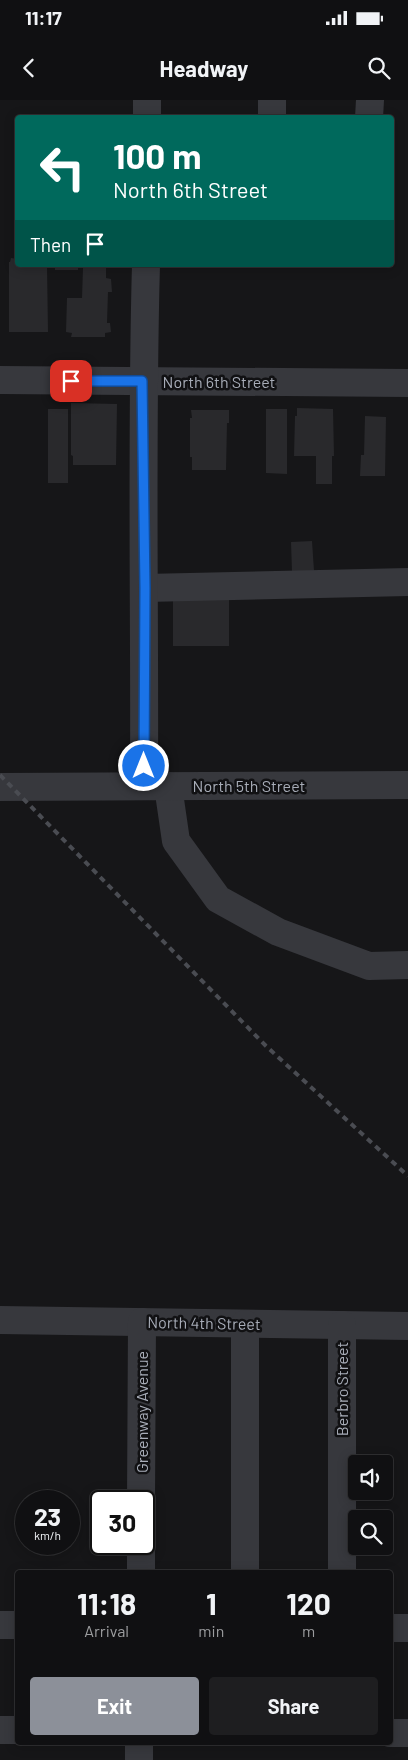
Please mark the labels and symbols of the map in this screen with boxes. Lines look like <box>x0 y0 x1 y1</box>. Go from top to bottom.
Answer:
pin <box>50 360 92 402</box>
street label: North 6th Street <box>163 372 275 391</box>
position arrow <box>117 739 169 791</box>
street label: North 5th Street <box>193 776 305 795</box>
street label: North 4th Street <box>147 1312 261 1333</box>
street label: Berbro Street <box>332 1342 351 1436</box>
street label: Greenway Avenue <box>132 1351 151 1473</box>
speed limit sign: 30 <box>90 1490 155 1555</box>

